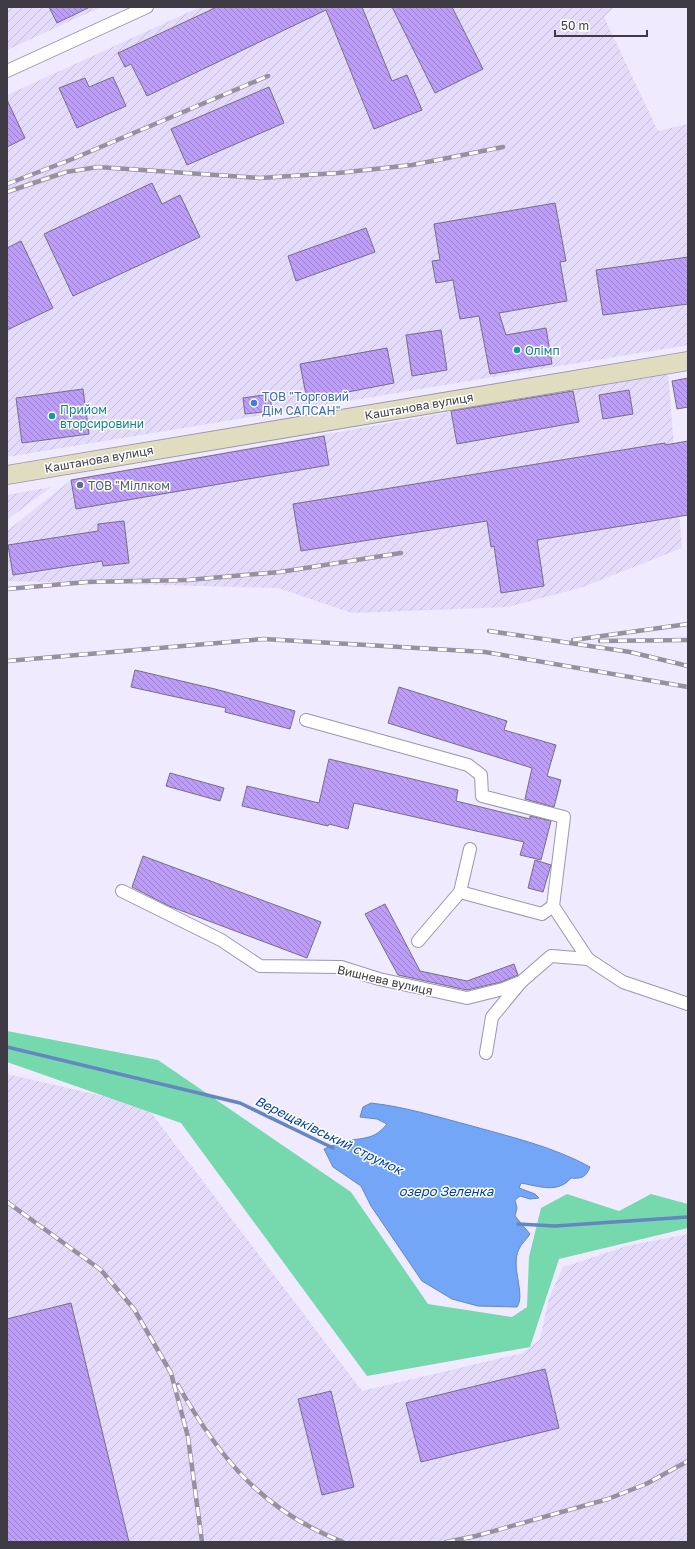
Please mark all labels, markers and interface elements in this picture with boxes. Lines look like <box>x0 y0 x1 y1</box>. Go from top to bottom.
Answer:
scale bar <box>555 12 647 38</box>
text: 50 m <box>561 18 589 33</box>
place label: Олімп <box>525 343 560 358</box>
marker: Олімп <box>512 345 522 355</box>
place label: ТОВ "Торговий Дім САПСАН" <box>262 389 349 418</box>
street label: Каштанова вулиця <box>364 389 474 423</box>
marker: ТОВ "Торговий Дім САПСАН" <box>249 398 259 408</box>
place label: Прийом вторсировини <box>60 402 144 431</box>
marker: Прийом вторсировини <box>47 411 57 421</box>
street label: Каштанова вулиця <box>44 442 154 476</box>
place label: ТОВ "Міллком <box>88 478 170 493</box>
marker: ТОВ "Міллком <box>75 480 85 490</box>
street label: Вишнева вулиця <box>336 962 434 998</box>
water label: Верещаківський струмок <box>253 1092 407 1178</box>
water label: озеро Зеленка <box>399 1183 494 1199</box>

